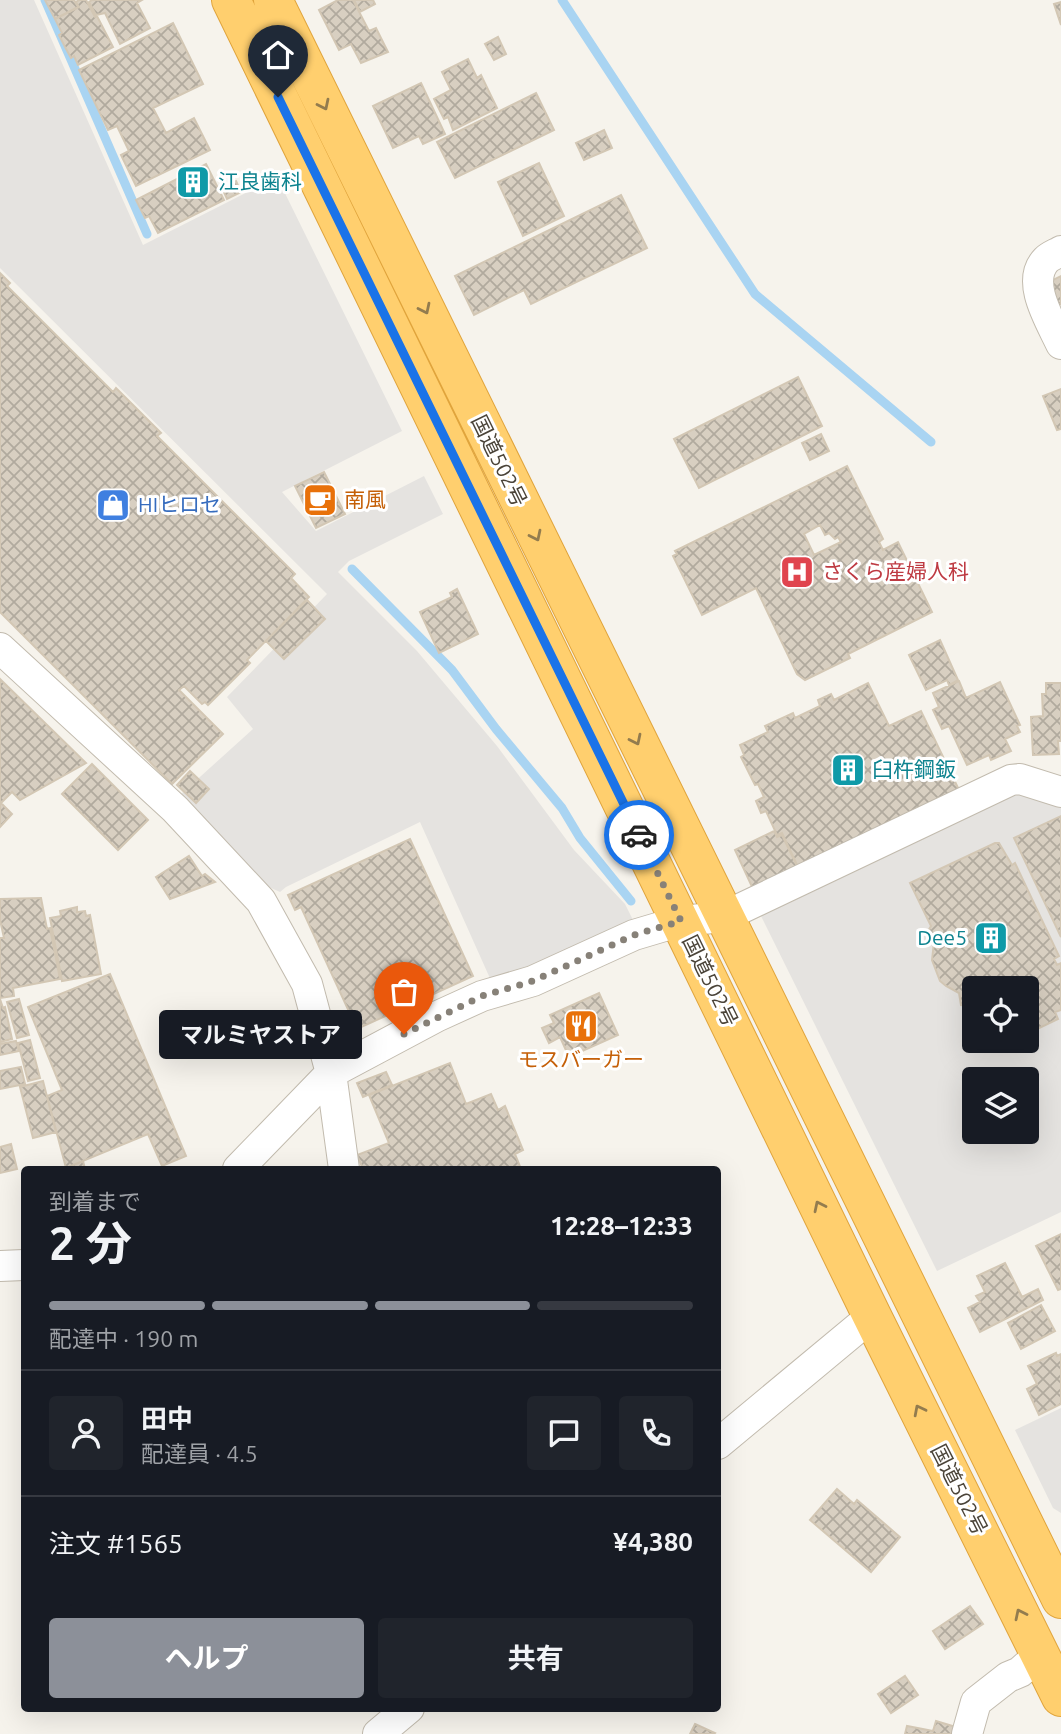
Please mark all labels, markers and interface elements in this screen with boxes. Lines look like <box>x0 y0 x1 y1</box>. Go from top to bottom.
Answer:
pin <box>248 25 308 97</box>
icon: home <box>259 36 297 74</box>
one-way arrow <box>316 98 330 110</box>
building icon: 江良歯科 <box>174 163 212 201</box>
place label: 江良歯科 <box>218 169 302 193</box>
one-way arrow <box>416 302 430 314</box>
street label: 国道502号 <box>468 411 532 510</box>
cafe icon: 南風 <box>301 481 339 519</box>
shop icon: HIヒロセ <box>94 486 132 524</box>
place label: 南風 <box>344 487 386 511</box>
place label: HIヒロセ <box>138 492 221 516</box>
one-way arrow <box>528 529 542 541</box>
hospital icon: さくら産婦人科 <box>778 553 816 591</box>
place label: さくら産婦人科 <box>822 559 969 583</box>
one-way arrow <box>628 733 642 745</box>
building icon: 臼杵鋼鈑 <box>829 751 867 789</box>
place label: 臼杵鋼鈑 <box>872 757 956 781</box>
courier <box>604 800 674 870</box>
icon: car <box>620 816 658 854</box>
building icon: Dee5 <box>972 919 1010 957</box>
place label: Dee5 <box>917 925 967 949</box>
street label: 国道502号 <box>679 931 743 1030</box>
pin <box>374 962 434 1034</box>
icon: bag <box>385 973 423 1011</box>
map controls <box>962 976 1039 1144</box>
button: locate <box>962 976 1039 1053</box>
restaurant icon: モスバーガー <box>562 1007 600 1045</box>
callout: マルミヤストア <box>159 1010 362 1058</box>
text: マルミヤストア <box>180 1022 341 1047</box>
place label: モスバーガー <box>518 1047 644 1071</box>
button: layers <box>962 1067 1039 1144</box>
text: 到着まで <box>49 1189 141 1214</box>
one-way arrow <box>813 1201 827 1213</box>
text: 12:28–12:33 <box>550 1211 693 1240</box>
text: 2 分 <box>49 1217 132 1269</box>
text: 配達中 · 190 m <box>49 1326 198 1351</box>
button: person <box>49 1396 123 1470</box>
button: chat <box>527 1396 601 1470</box>
button: phone <box>619 1396 693 1470</box>
text: 田中 <box>141 1404 193 1433</box>
one-way arrow <box>914 1405 928 1417</box>
street label: 国道502号 <box>927 1440 993 1539</box>
text: 配達員 · 4.5 <box>141 1441 258 1466</box>
text: ¥4,380 <box>613 1527 693 1556</box>
text: 注文 #1565 <box>49 1529 183 1558</box>
one-way arrow <box>1015 1609 1029 1621</box>
button: ヘルプ <box>49 1618 364 1698</box>
button: 共有 <box>378 1618 693 1698</box>

